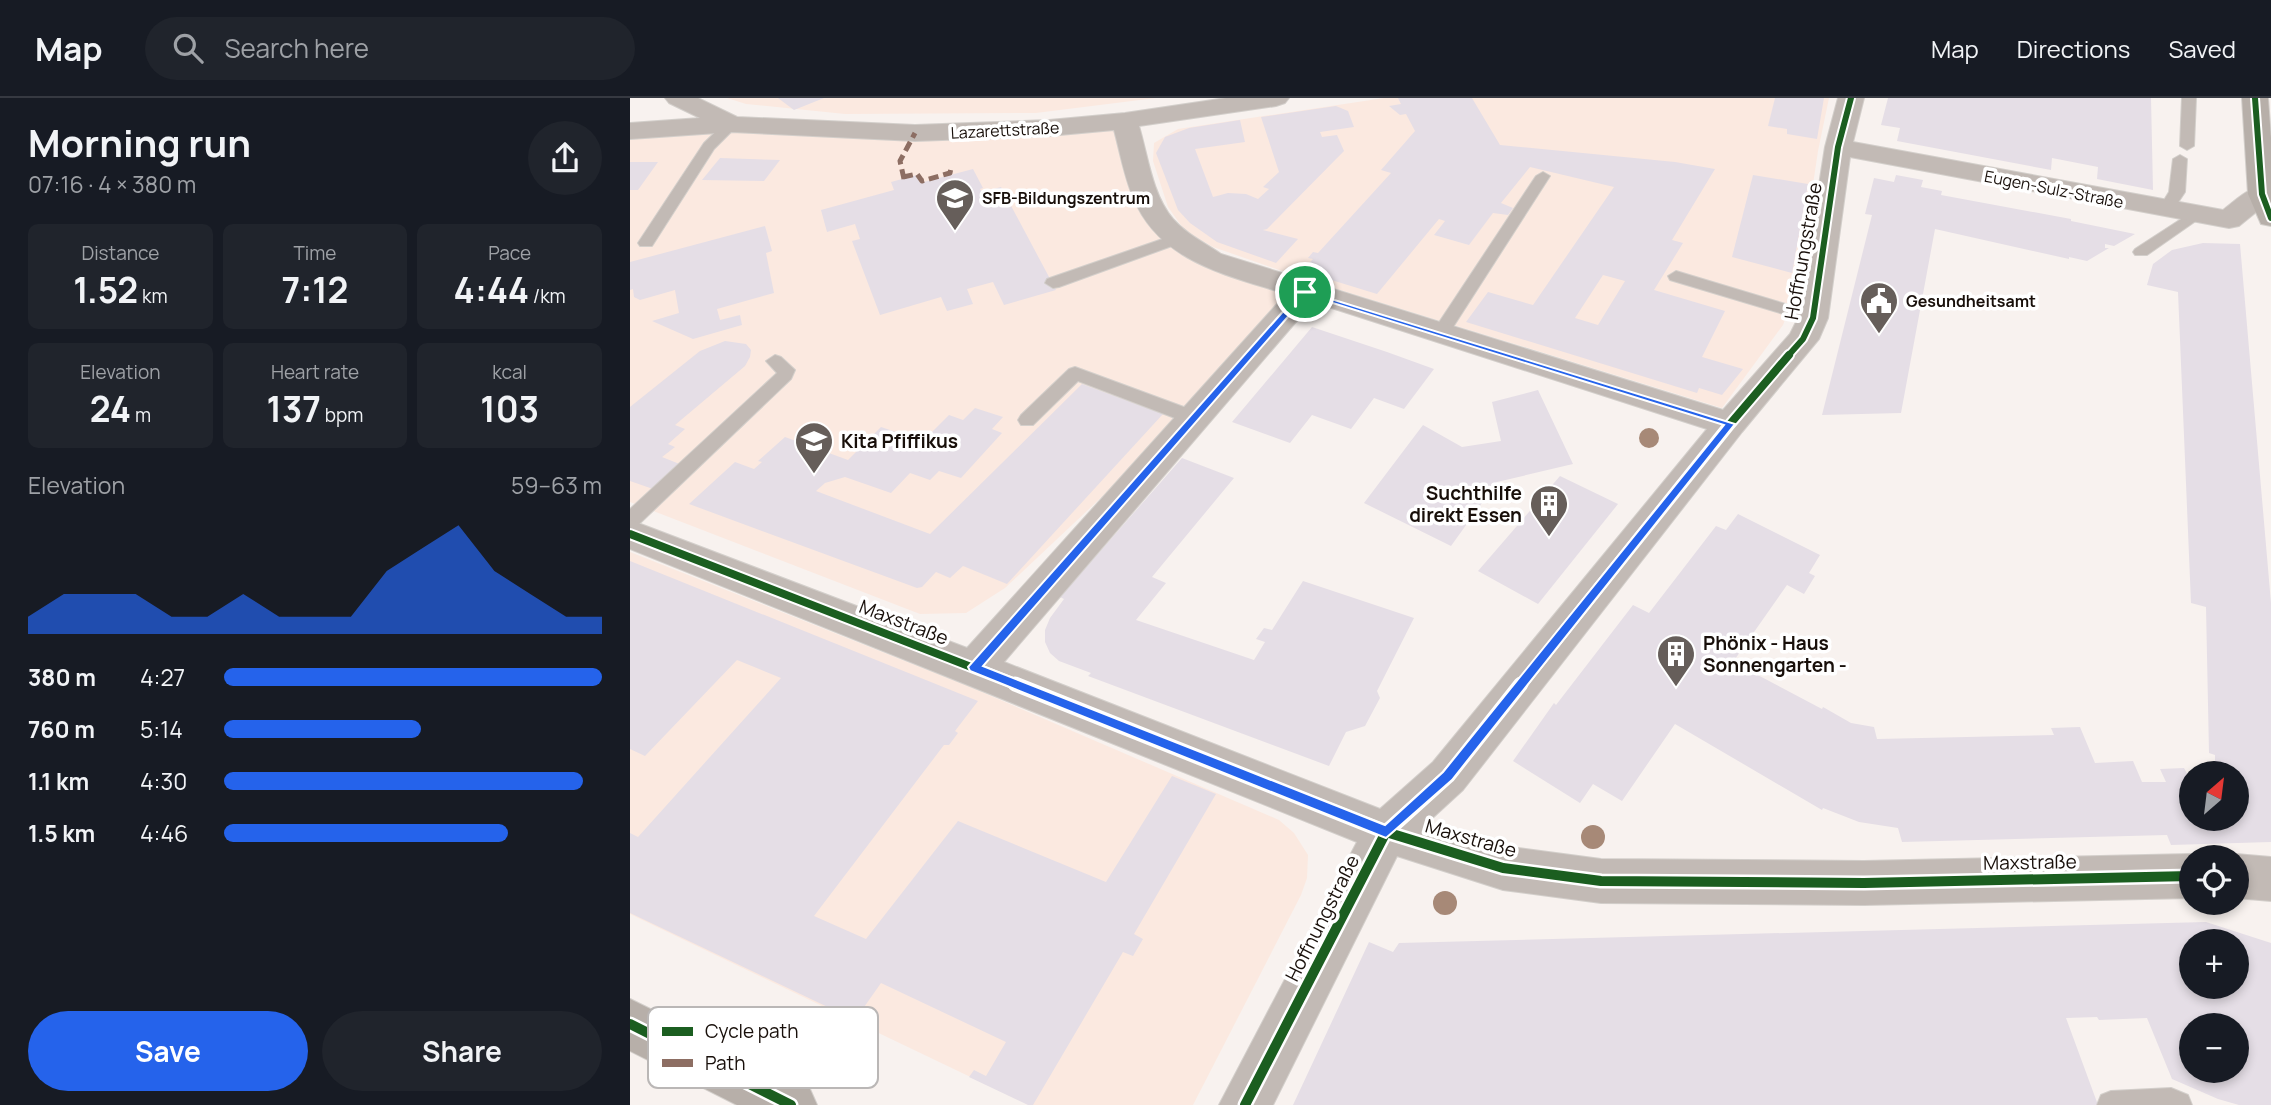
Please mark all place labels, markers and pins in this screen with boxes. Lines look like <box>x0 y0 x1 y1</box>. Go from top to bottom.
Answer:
school or university icon: SFB-Bildungszentrum <box>934 177 976 232</box>
place label: SFB-Bildungszentrum <box>982 187 1150 209</box>
pin <box>1275 262 1335 322</box>
public building icon: Gesundheitsamt <box>1858 280 1900 335</box>
place label: Gesundheitsamt <box>1906 290 2036 312</box>
school or university icon: Kita Pfiffikus <box>793 420 835 475</box>
place label: Kita Pfiffikus <box>841 428 958 454</box>
place label: Suchthilfe direkt Essen <box>1409 480 1522 528</box>
building icon: Suchthilfe direkt Essen <box>1528 483 1570 538</box>
place label: Phönix - Haus Sonnengarten - <box>1703 630 1847 678</box>
building icon: Phönix - Haus Sonnengarten - <box>1655 633 1697 688</box>

